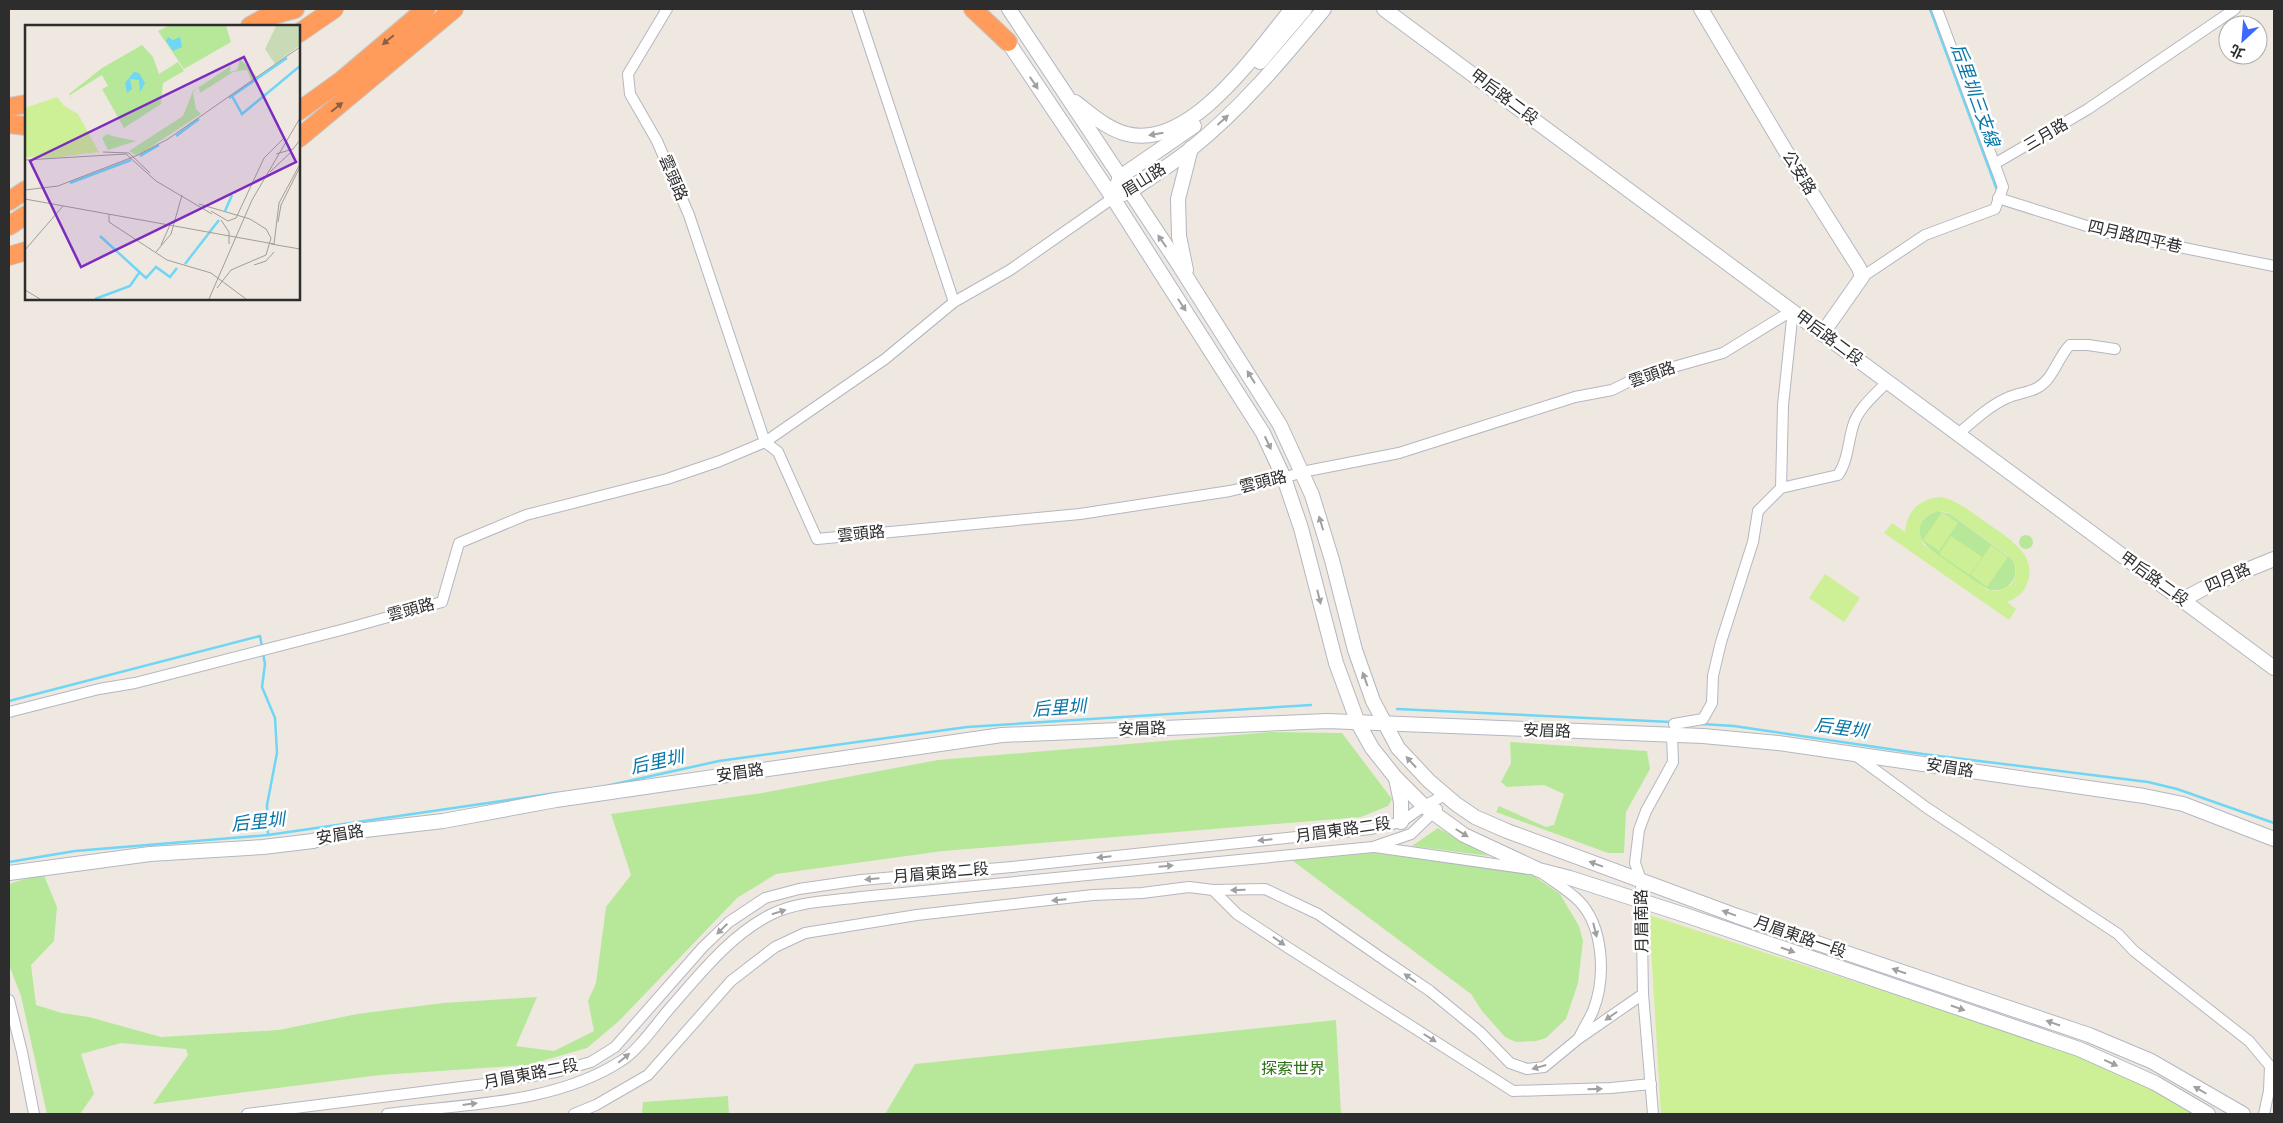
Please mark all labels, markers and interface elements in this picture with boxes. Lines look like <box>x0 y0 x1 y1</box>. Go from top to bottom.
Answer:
north arrow <box>2218 15 2268 65</box>
inset map <box>25 25 300 300</box>
one-way arrow <box>383 34 395 46</box>
water label: 后里圳三支線 <box>1946 40 2004 151</box>
text: 北 <box>2228 41 2248 62</box>
street label: 甲后路二段 <box>1466 65 1542 129</box>
one-way arrow <box>1029 76 1039 89</box>
one-way arrow <box>330 101 342 113</box>
one-way arrow <box>1217 114 1229 126</box>
street label: 三月路 <box>2020 114 2072 156</box>
one-way arrow <box>1147 131 1163 139</box>
street label: 公安路 <box>1778 147 1820 199</box>
street label: 雲頭路 <box>654 152 692 204</box>
street label: 眉山路 <box>1118 159 1170 201</box>
street label: 四月路四平巷 <box>2086 216 2184 258</box>
one-way arrow <box>1157 234 1167 248</box>
one-way arrow <box>1178 299 1187 312</box>
street label: 甲后路二段 <box>1791 306 1867 370</box>
street label: 雲頭路 <box>1626 358 1678 392</box>
one-way arrow <box>1247 370 1256 383</box>
one-way arrow <box>1263 436 1272 451</box>
street label: 雲頭路 <box>1237 466 1289 498</box>
one-way arrow <box>1316 516 1324 531</box>
street label: 雲頭路 <box>836 522 886 546</box>
street label: 甲后路二段 <box>2116 547 2192 611</box>
street label: 四月路 <box>2202 559 2254 597</box>
one-way arrow <box>1315 590 1323 605</box>
street label: 雲頭路 <box>385 594 437 626</box>
one-way arrow <box>1361 672 1368 687</box>
water label: 后里圳 <box>1031 695 1090 721</box>
water label: 后里圳 <box>1813 713 1872 743</box>
street label: 安眉路 <box>1118 718 1166 740</box>
street label: 安眉路 <box>1523 720 1571 742</box>
water label: 后里圳 <box>628 745 689 778</box>
street label: 安眉路 <box>1925 754 1975 782</box>
one-way arrow <box>1406 756 1417 768</box>
street label: 安眉路 <box>715 760 765 786</box>
water label: 后里圳 <box>230 808 289 836</box>
street label: 月眉東路二段 <box>1294 813 1392 847</box>
street label: 安眉路 <box>315 821 365 849</box>
one-way arrow <box>1455 829 1469 838</box>
one-way arrow <box>1257 836 1273 844</box>
one-way arrow <box>1095 854 1111 862</box>
street label: 月眉東路二段 <box>892 859 990 887</box>
one-way arrow <box>1588 860 1603 867</box>
one-way arrow <box>1158 862 1174 870</box>
one-way arrow <box>864 875 880 883</box>
one-way arrow <box>1230 886 1246 894</box>
street label: 月眉南路 <box>1631 889 1653 953</box>
one-way arrow <box>1051 896 1067 904</box>
one-way arrow <box>772 908 787 916</box>
one-way arrow <box>1721 909 1736 916</box>
street label: 月眉東路一段 <box>1751 912 1849 962</box>
one-way arrow <box>1591 922 1599 937</box>
one-way arrow <box>716 923 728 935</box>
one-way arrow <box>1272 936 1286 946</box>
one-way arrow <box>1781 946 1796 954</box>
one-way arrow <box>1891 966 1906 974</box>
one-way arrow <box>1403 973 1417 983</box>
one-way arrow <box>1951 1005 1966 1012</box>
one-way arrow <box>1604 1011 1618 1021</box>
one-way arrow <box>2045 1019 2060 1027</box>
one-way arrow <box>1423 1034 1437 1043</box>
one-way arrow <box>617 1053 630 1064</box>
street label: 月眉東路二段 <box>482 1055 580 1093</box>
park label: 探索世界 <box>1261 1059 1325 1079</box>
one-way arrow <box>2104 1060 2118 1068</box>
one-way arrow <box>1531 1063 1546 1071</box>
one-way arrow <box>1587 1085 1603 1093</box>
one-way arrow <box>2193 1086 2208 1094</box>
one-way arrow <box>463 1100 479 1108</box>

